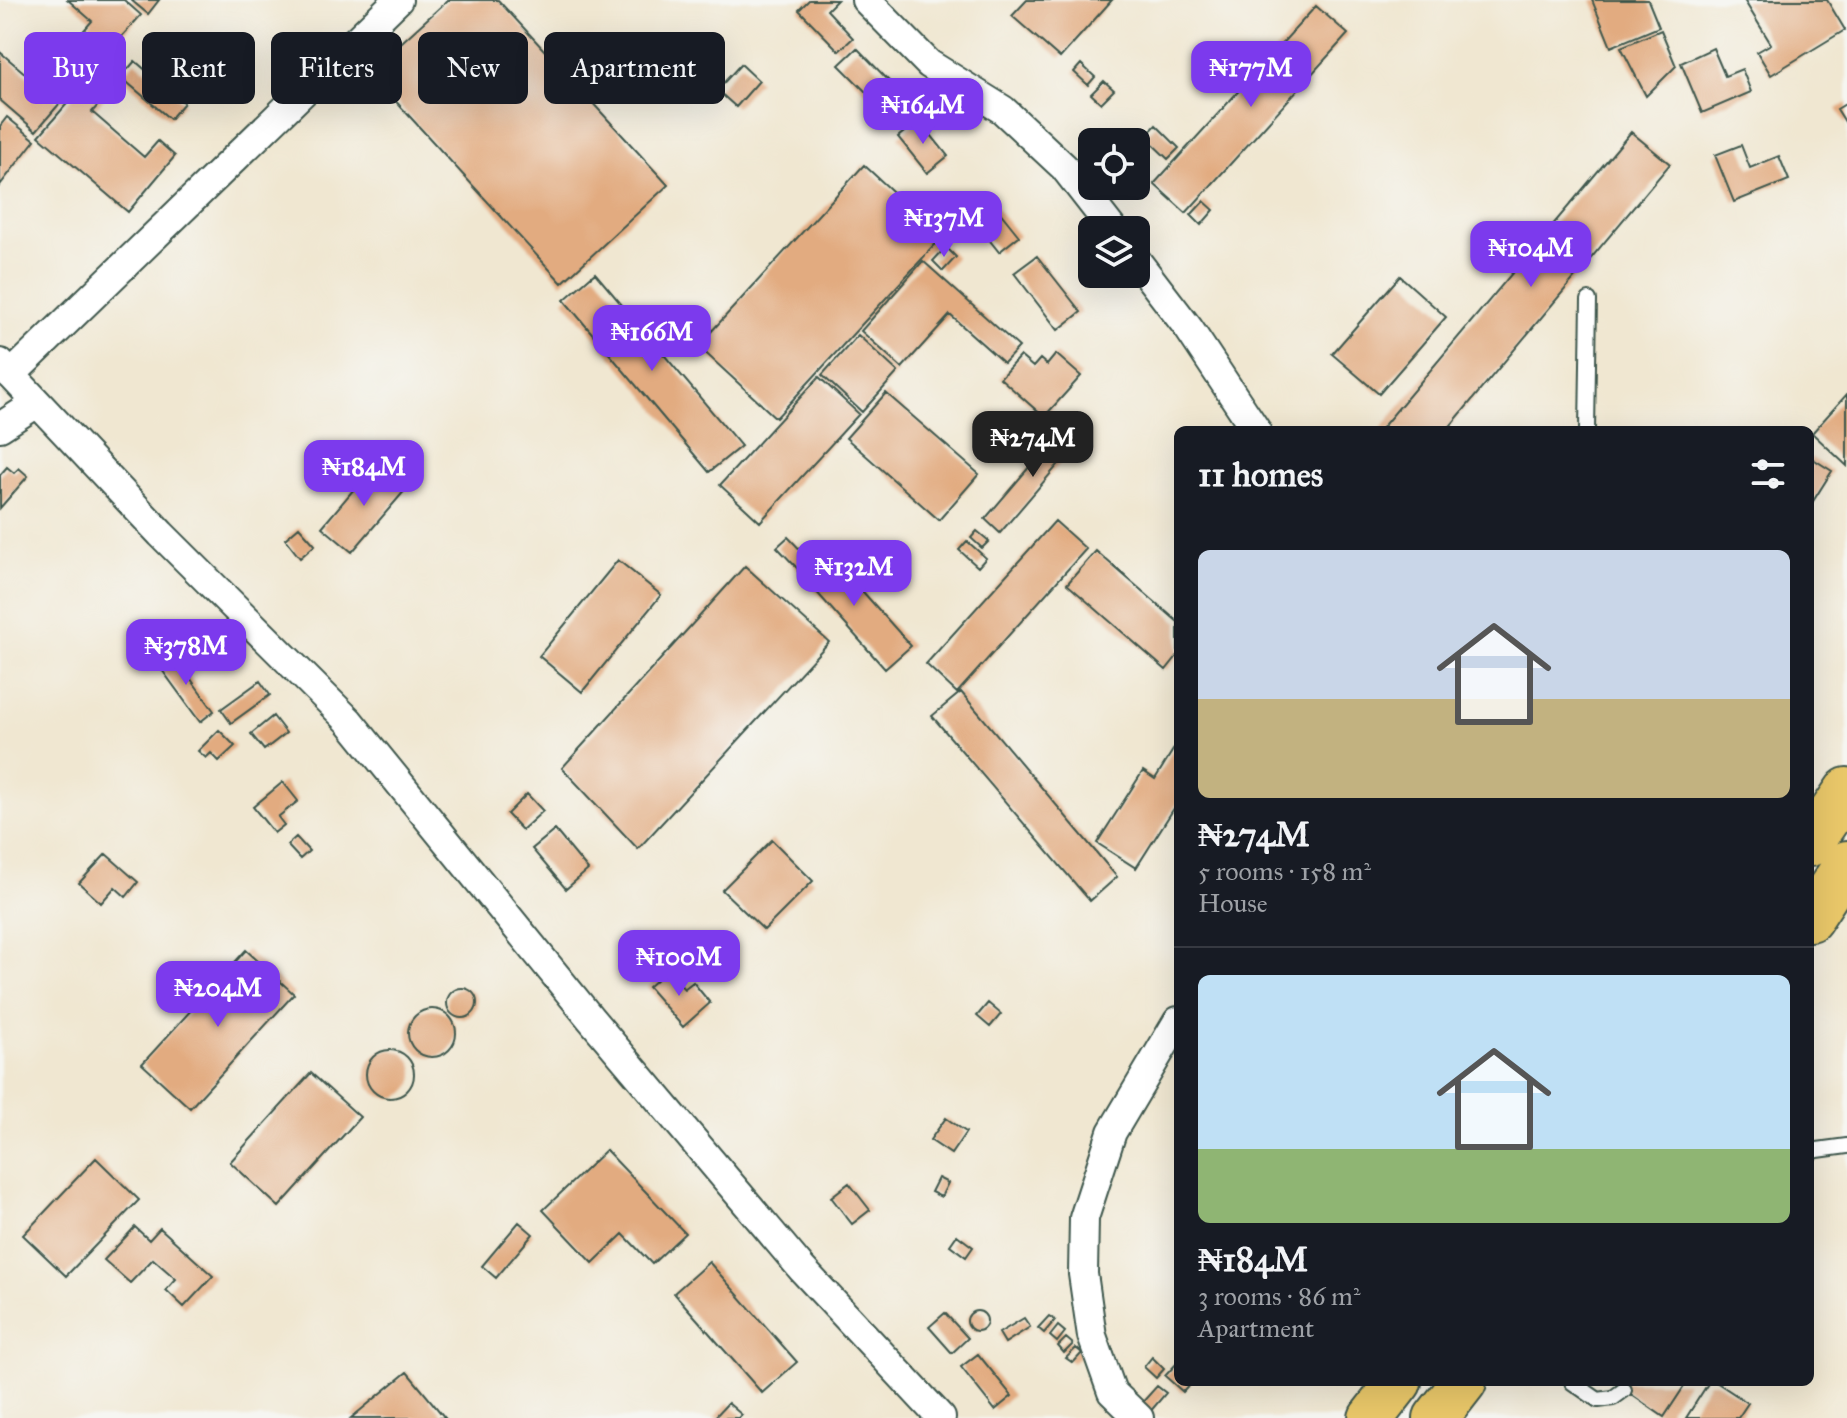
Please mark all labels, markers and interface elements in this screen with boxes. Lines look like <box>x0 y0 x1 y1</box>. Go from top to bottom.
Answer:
chip: Buy <box>24 32 126 104</box>
chip: Rent <box>142 32 255 104</box>
chip: Filters <box>271 32 402 104</box>
chip: New <box>418 32 528 104</box>
chip: Apartment <box>544 32 725 104</box>
pin: ₦177M <box>1195 41 1307 109</box>
text: ₦177M <box>1209 51 1293 83</box>
pin: ₦164M <box>867 78 979 146</box>
text: ₦164M <box>881 88 965 120</box>
map controls <box>1078 128 1150 288</box>
button: locate <box>1078 128 1150 200</box>
pin: ₦137M <box>888 191 1000 259</box>
text: ₦137M <box>904 201 984 233</box>
button: layers <box>1078 216 1150 288</box>
pin: ₦104M <box>1475 221 1587 289</box>
text: ₦104M <box>1488 231 1574 263</box>
pin: ₦166M <box>596 305 708 373</box>
text: ₦166M <box>611 315 693 347</box>
pin: ₦274M <box>977 411 1089 479</box>
text: ₦274M <box>990 421 1076 453</box>
pin: ₦184M <box>308 440 420 508</box>
text: ₦184M <box>322 450 406 482</box>
icon: filters <box>1746 452 1790 496</box>
text: 11 homes <box>1198 454 1323 495</box>
pin: ₦132M <box>798 540 910 608</box>
text: ₦132M <box>814 550 894 582</box>
icon: home <box>1422 602 1566 746</box>
pin: ₦378M <box>130 619 242 687</box>
text: ₦378M <box>144 629 228 661</box>
text: ₦274M <box>1198 814 1310 855</box>
text: 5 rooms · 158 m² <box>1198 855 1371 887</box>
text: House <box>1198 887 1268 919</box>
pin: ₦100M <box>623 930 735 998</box>
text: ₦100M <box>636 940 722 972</box>
pin: ₦204M <box>162 961 274 1029</box>
text: ₦204M <box>174 971 262 1003</box>
icon: home <box>1422 1027 1566 1171</box>
text: ₦184M <box>1198 1239 1308 1280</box>
text: 3 rooms · 86 m² <box>1198 1280 1361 1312</box>
text: Apartment <box>1198 1312 1314 1344</box>

